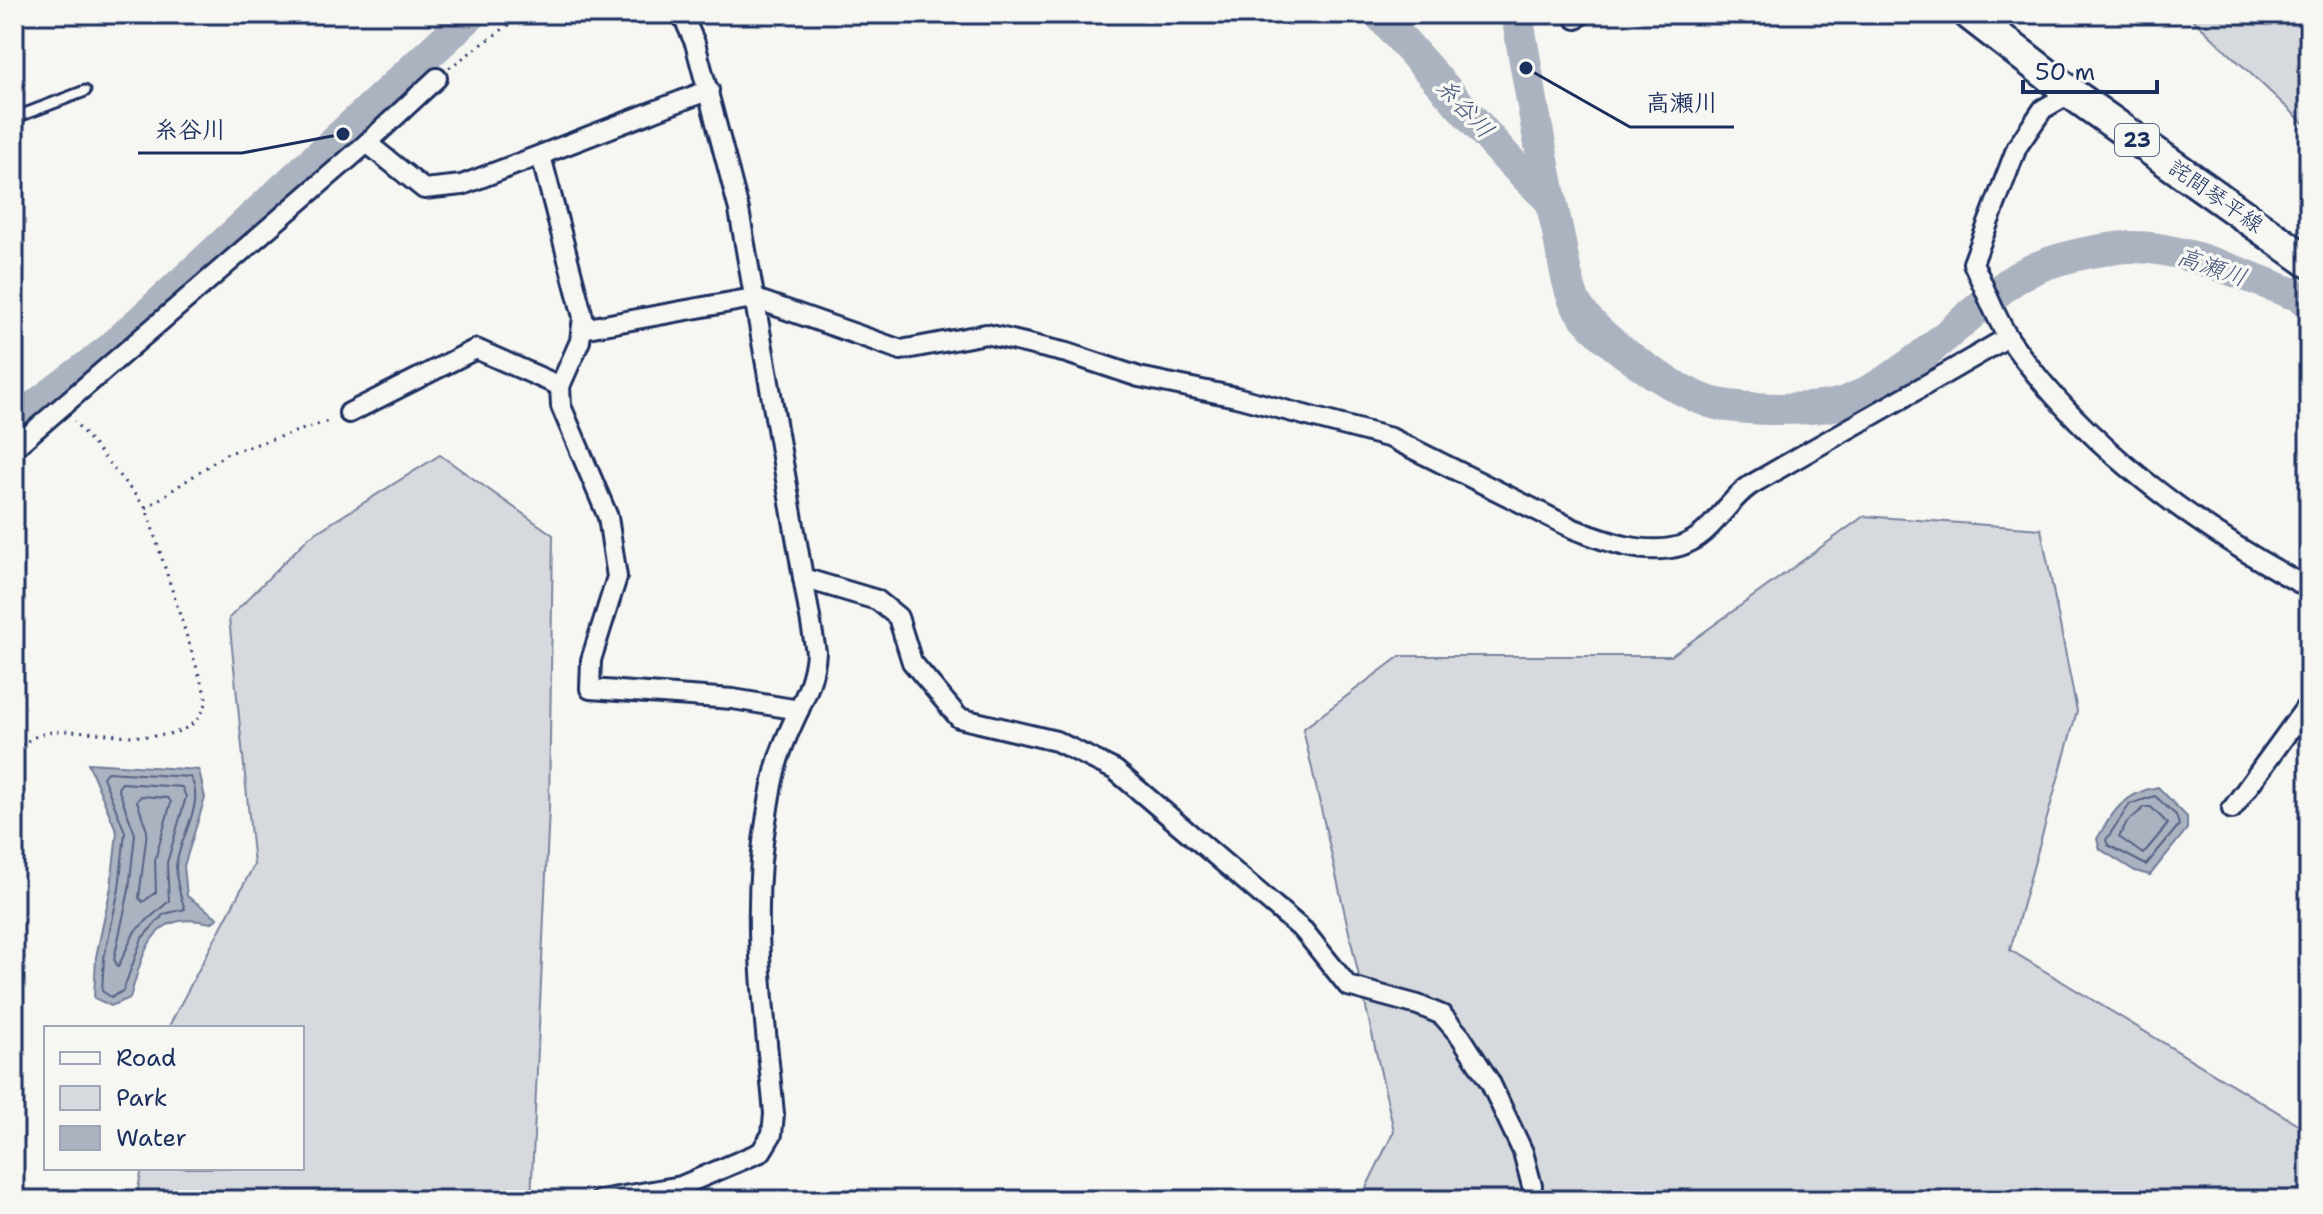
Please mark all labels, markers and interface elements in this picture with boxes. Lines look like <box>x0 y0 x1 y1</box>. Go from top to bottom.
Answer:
scale bar <box>2023 44 2157 94</box>
text: 50 m <box>2035 56 2095 88</box>
water label: 糸谷川 <box>1429 71 1501 145</box>
callout: 高瀬川 <box>1630 79 1734 127</box>
text: 高瀬川 <box>1646 87 1718 119</box>
callout: 糸谷川 <box>138 105 242 153</box>
text: 糸谷川 <box>154 114 226 146</box>
road number: 23 <box>2115 124 2159 156</box>
street label: 詫間琴平線 <box>2163 153 2269 239</box>
water label: 高瀬川 <box>2173 240 2251 294</box>
legend <box>44 1026 304 1170</box>
text: Road <box>116 1042 176 1074</box>
text: Park <box>116 1082 168 1114</box>
text: Water <box>116 1122 187 1154</box>

